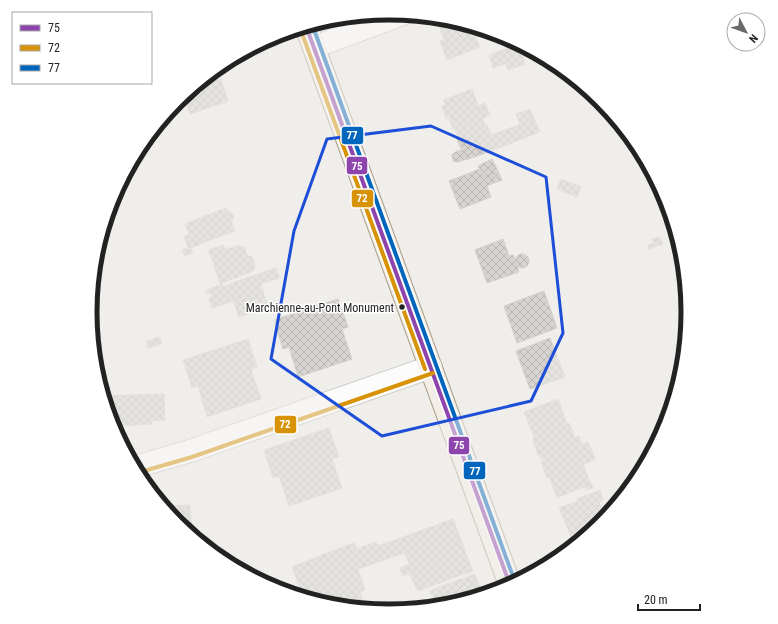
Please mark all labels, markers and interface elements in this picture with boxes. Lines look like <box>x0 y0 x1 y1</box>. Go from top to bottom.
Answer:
legend <box>12 12 152 84</box>
north arrow <box>726 12 766 52</box>
text: 75 <box>48 21 60 35</box>
text: N <box>746 31 760 45</box>
text: 72 <box>48 41 60 55</box>
text: 77 <box>48 61 60 75</box>
line badge: 77 <box>341 126 364 145</box>
text: 77 <box>346 129 358 142</box>
line badge: 75 <box>346 156 368 175</box>
text: 75 <box>351 160 363 173</box>
line badge: 72 <box>351 189 374 208</box>
text: 72 <box>356 192 368 205</box>
place label: Marchienne-au-Pont Monument <box>246 301 394 315</box>
marker: Marchienne-au-Pont Monument <box>397 302 407 312</box>
line badge: 72 <box>274 415 297 434</box>
text: 72 <box>279 418 291 431</box>
line badge: 75 <box>448 436 470 455</box>
text: 75 <box>453 439 465 452</box>
line badge: 77 <box>463 461 486 480</box>
text: 77 <box>469 465 481 478</box>
scale bar <box>638 586 700 612</box>
text: 20 m <box>644 593 668 607</box>

